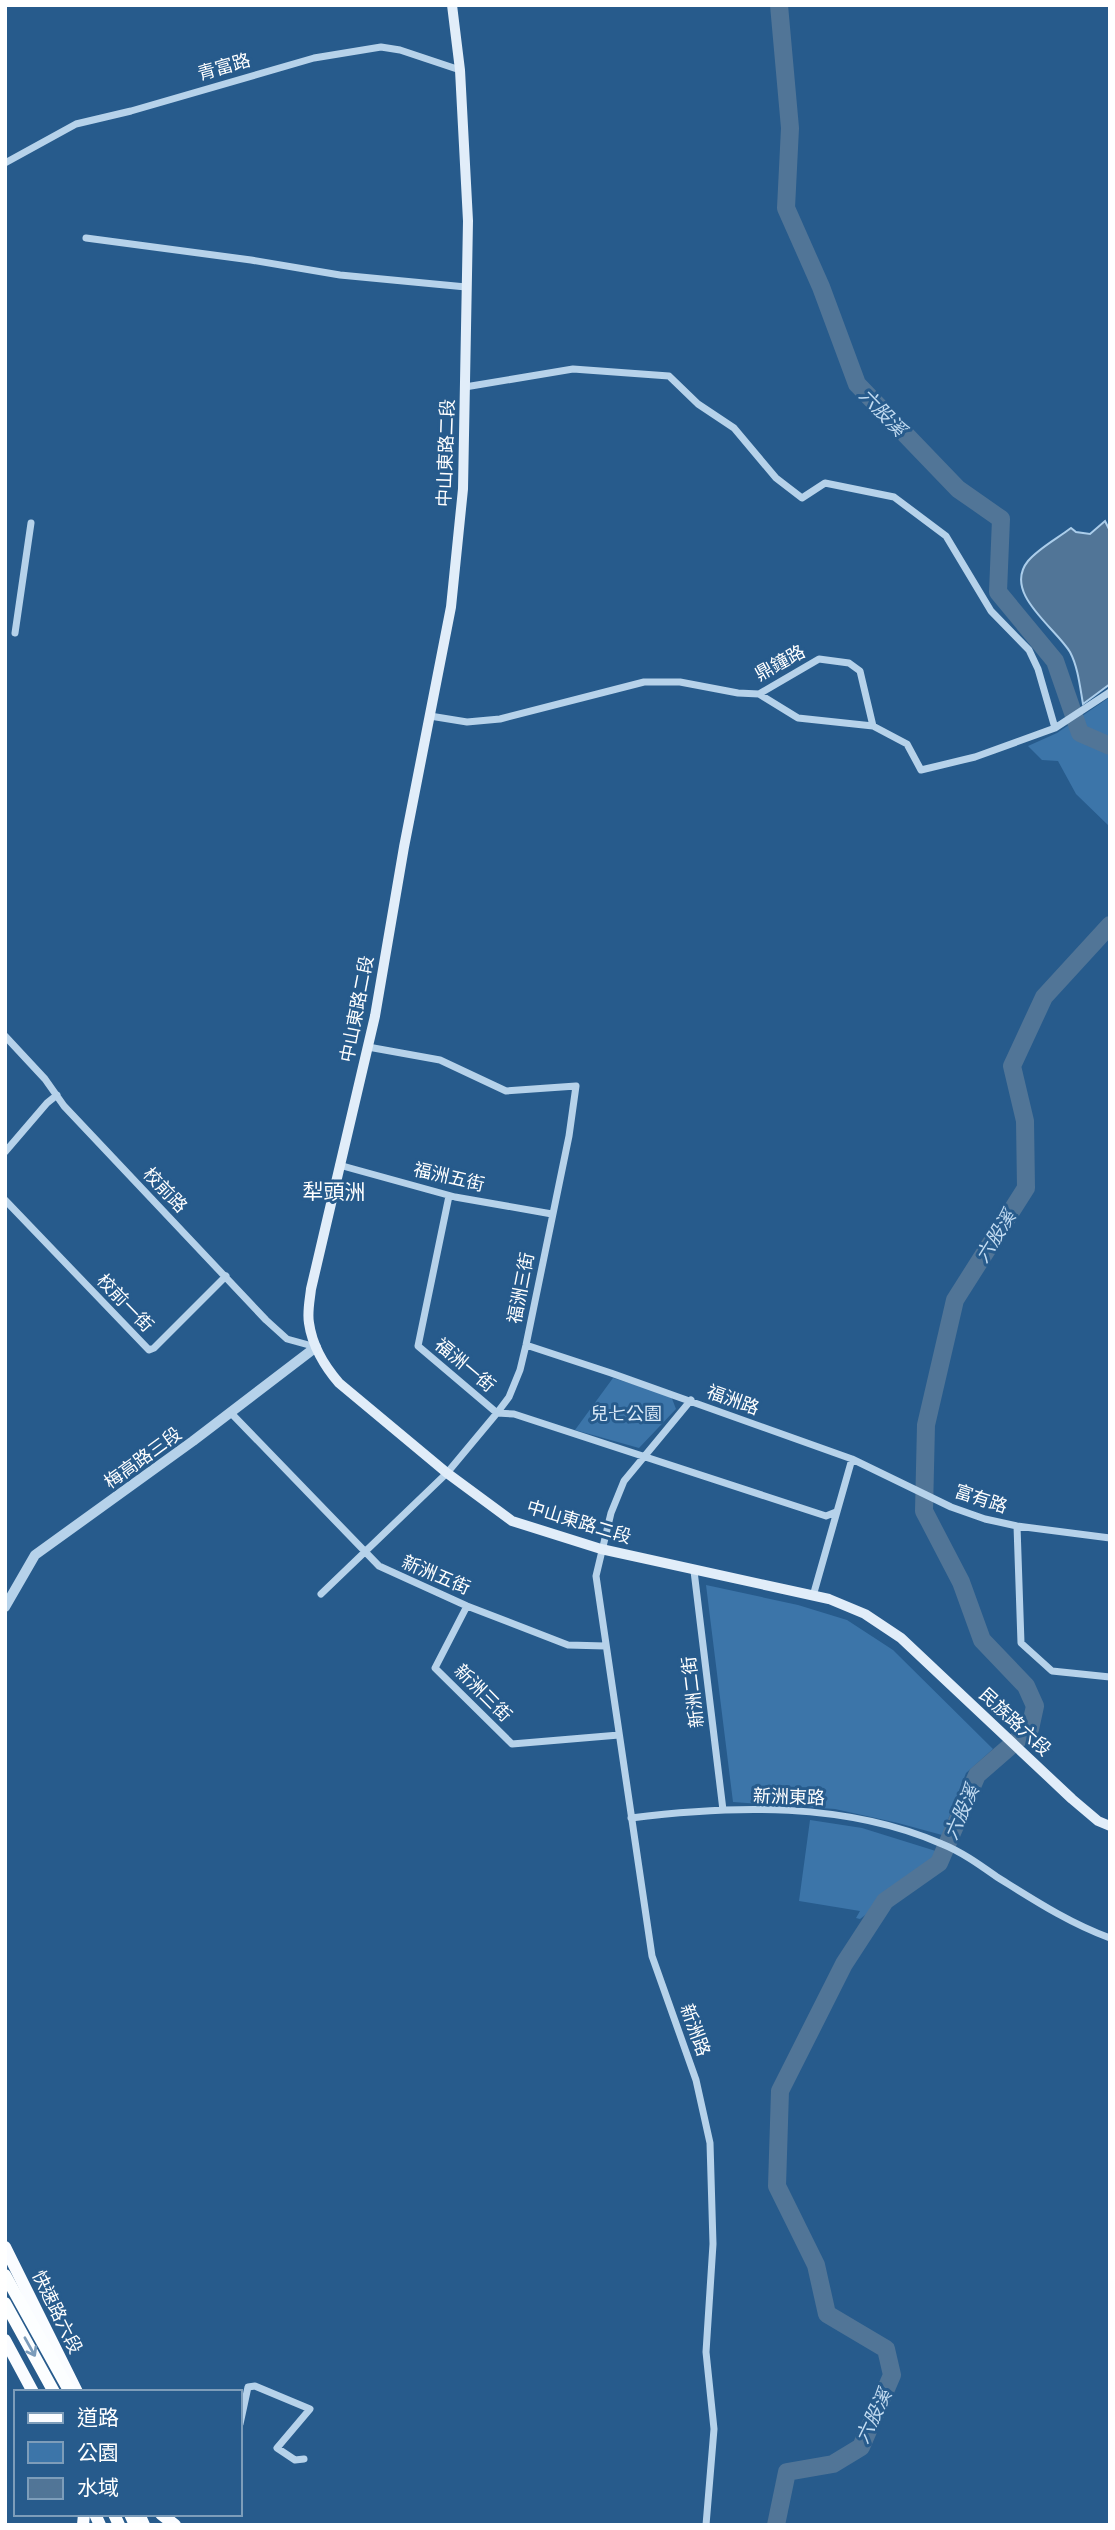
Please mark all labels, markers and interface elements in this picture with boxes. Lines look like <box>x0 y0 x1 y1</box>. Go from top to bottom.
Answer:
street label: 青富路 <box>195 49 253 84</box>
water label: 六股溪 <box>855 384 913 442</box>
street label: 中山東路二段 <box>433 399 458 507</box>
street label: 鼎鐘路 <box>751 640 808 685</box>
street label: 中山東路二段 <box>336 954 377 1064</box>
street label: 福洲五街 <box>412 1158 487 1195</box>
street label: 校前路 <box>139 1163 192 1216</box>
district label: 犁頭洲 <box>303 1179 366 1204</box>
water label: 六股溪 <box>971 1203 1021 1266</box>
street label: 福洲三街 <box>503 1251 538 1325</box>
street label: 校前一街 <box>93 1269 158 1336</box>
street label: 福洲一街 <box>431 1333 500 1396</box>
street label: 福洲路 <box>704 1380 762 1419</box>
park label: 兒七公園 <box>590 1403 662 1424</box>
street label: 梅高路三段 <box>100 1423 185 1493</box>
street label: 富有路 <box>952 1480 1010 1517</box>
street label: 中山東路二段 <box>524 1496 634 1547</box>
street label: 新洲五街 <box>399 1551 473 1598</box>
street label: 新洲二街 <box>678 1655 707 1729</box>
street label: 新洲三街 <box>450 1660 516 1726</box>
street label: 民族路六段 <box>975 1683 1055 1760</box>
water label: 六股溪 <box>939 1779 984 1843</box>
street label: 新洲東路 <box>753 1785 825 1808</box>
street label: 新洲路 <box>676 2001 715 2059</box>
street label: 快速路六段 <box>28 2267 87 2357</box>
one-way arrow <box>24 2336 37 2357</box>
water label: 六股溪 <box>851 2383 897 2446</box>
legend <box>14 2390 242 2516</box>
text: 道路 <box>77 2405 119 2430</box>
text: 公園 <box>77 2440 119 2465</box>
text: 水域 <box>77 2475 119 2500</box>

